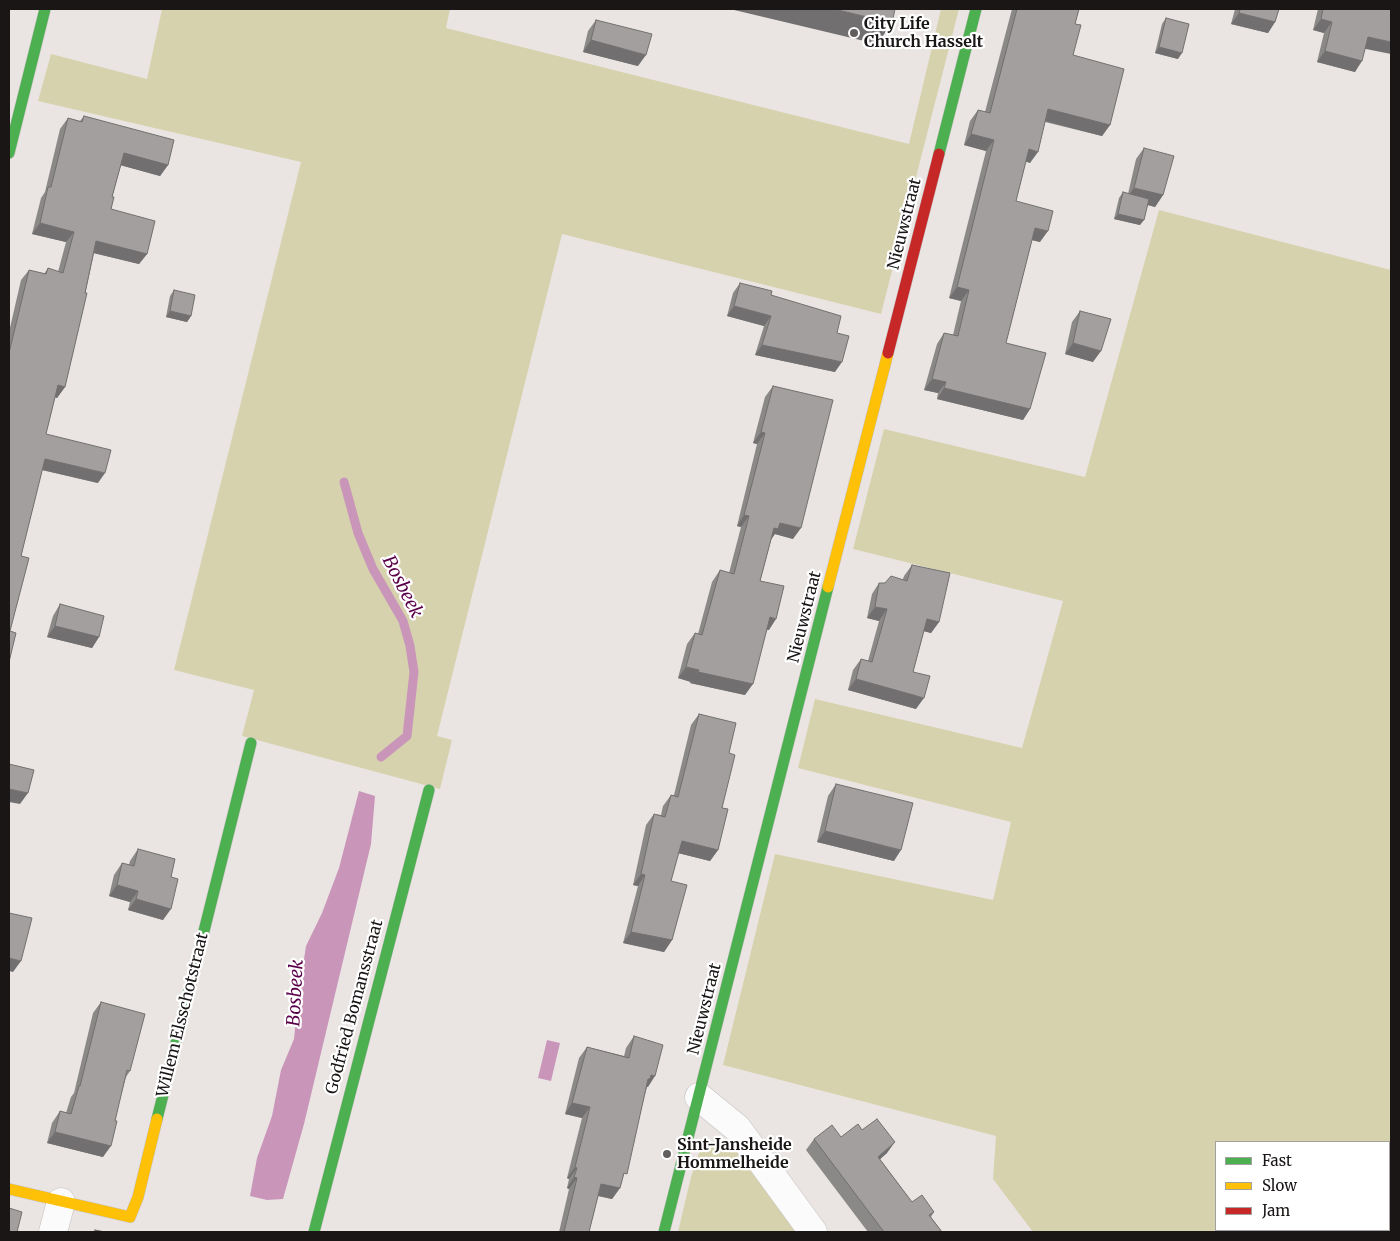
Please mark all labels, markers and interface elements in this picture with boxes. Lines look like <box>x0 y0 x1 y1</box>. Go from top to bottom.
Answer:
place label: City Life Church Hasselt <box>864 14 983 52</box>
marker: City Life Church Hasselt <box>848 27 860 39</box>
street label: Nieuwstraat <box>884 176 926 272</box>
water label: Bosbeek <box>377 552 427 622</box>
street label: Nieuwstraat <box>784 569 826 665</box>
street label: Godfried Bomansstraat <box>322 918 388 1096</box>
street label: Willem Elsschotstraat <box>153 931 213 1099</box>
water label: Bosbeek <box>283 959 309 1027</box>
street label: Nieuwstraat <box>684 961 726 1057</box>
place label: Sint-Jansheide Hommelheide <box>677 1135 792 1173</box>
legend <box>1215 1141 1390 1231</box>
marker: Sint-Jansheide Hommelheide <box>661 1148 673 1160</box>
text: Fast <box>1262 1151 1292 1170</box>
text: Slow <box>1262 1176 1297 1195</box>
text: Jam <box>1262 1201 1290 1220</box>

